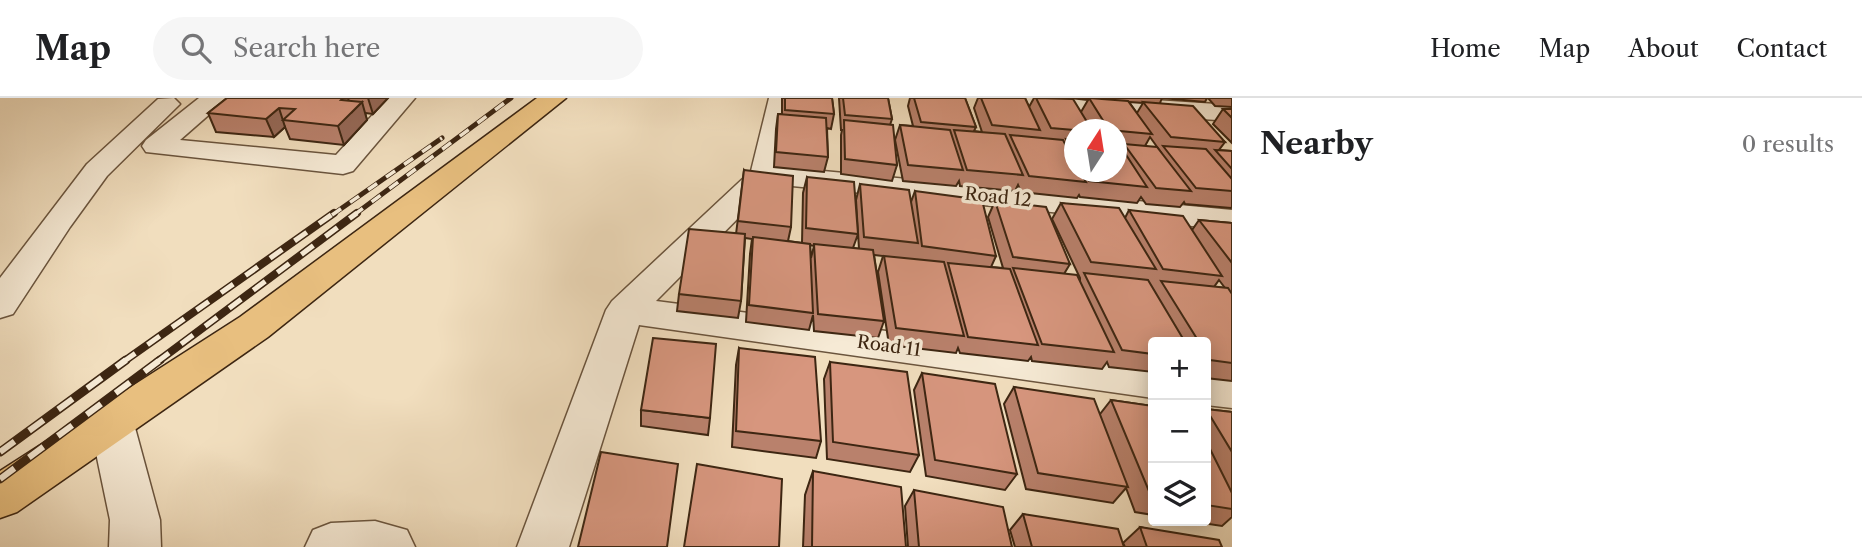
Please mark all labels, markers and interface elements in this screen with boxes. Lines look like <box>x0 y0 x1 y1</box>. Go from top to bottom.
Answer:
search box <box>153 17 643 80</box>
text: Map <box>35 28 111 69</box>
icon: search <box>177 29 215 67</box>
text: Search here <box>233 32 380 64</box>
text: Home <box>1430 34 1501 63</box>
text: Map <box>1539 34 1590 63</box>
text: About <box>1628 34 1699 63</box>
text: Contact <box>1737 34 1827 63</box>
north arrow <box>1064 119 1127 182</box>
text: Nearby <box>1260 125 1373 162</box>
text: 0 results <box>1742 130 1834 158</box>
street label: Road 12 <box>963 183 1033 211</box>
street label: Road 11 <box>856 331 923 361</box>
map controls <box>1148 337 1211 526</box>
button: + <box>1148 337 1211 400</box>
button: − <box>1148 400 1211 463</box>
button: layers <box>1148 463 1211 526</box>

